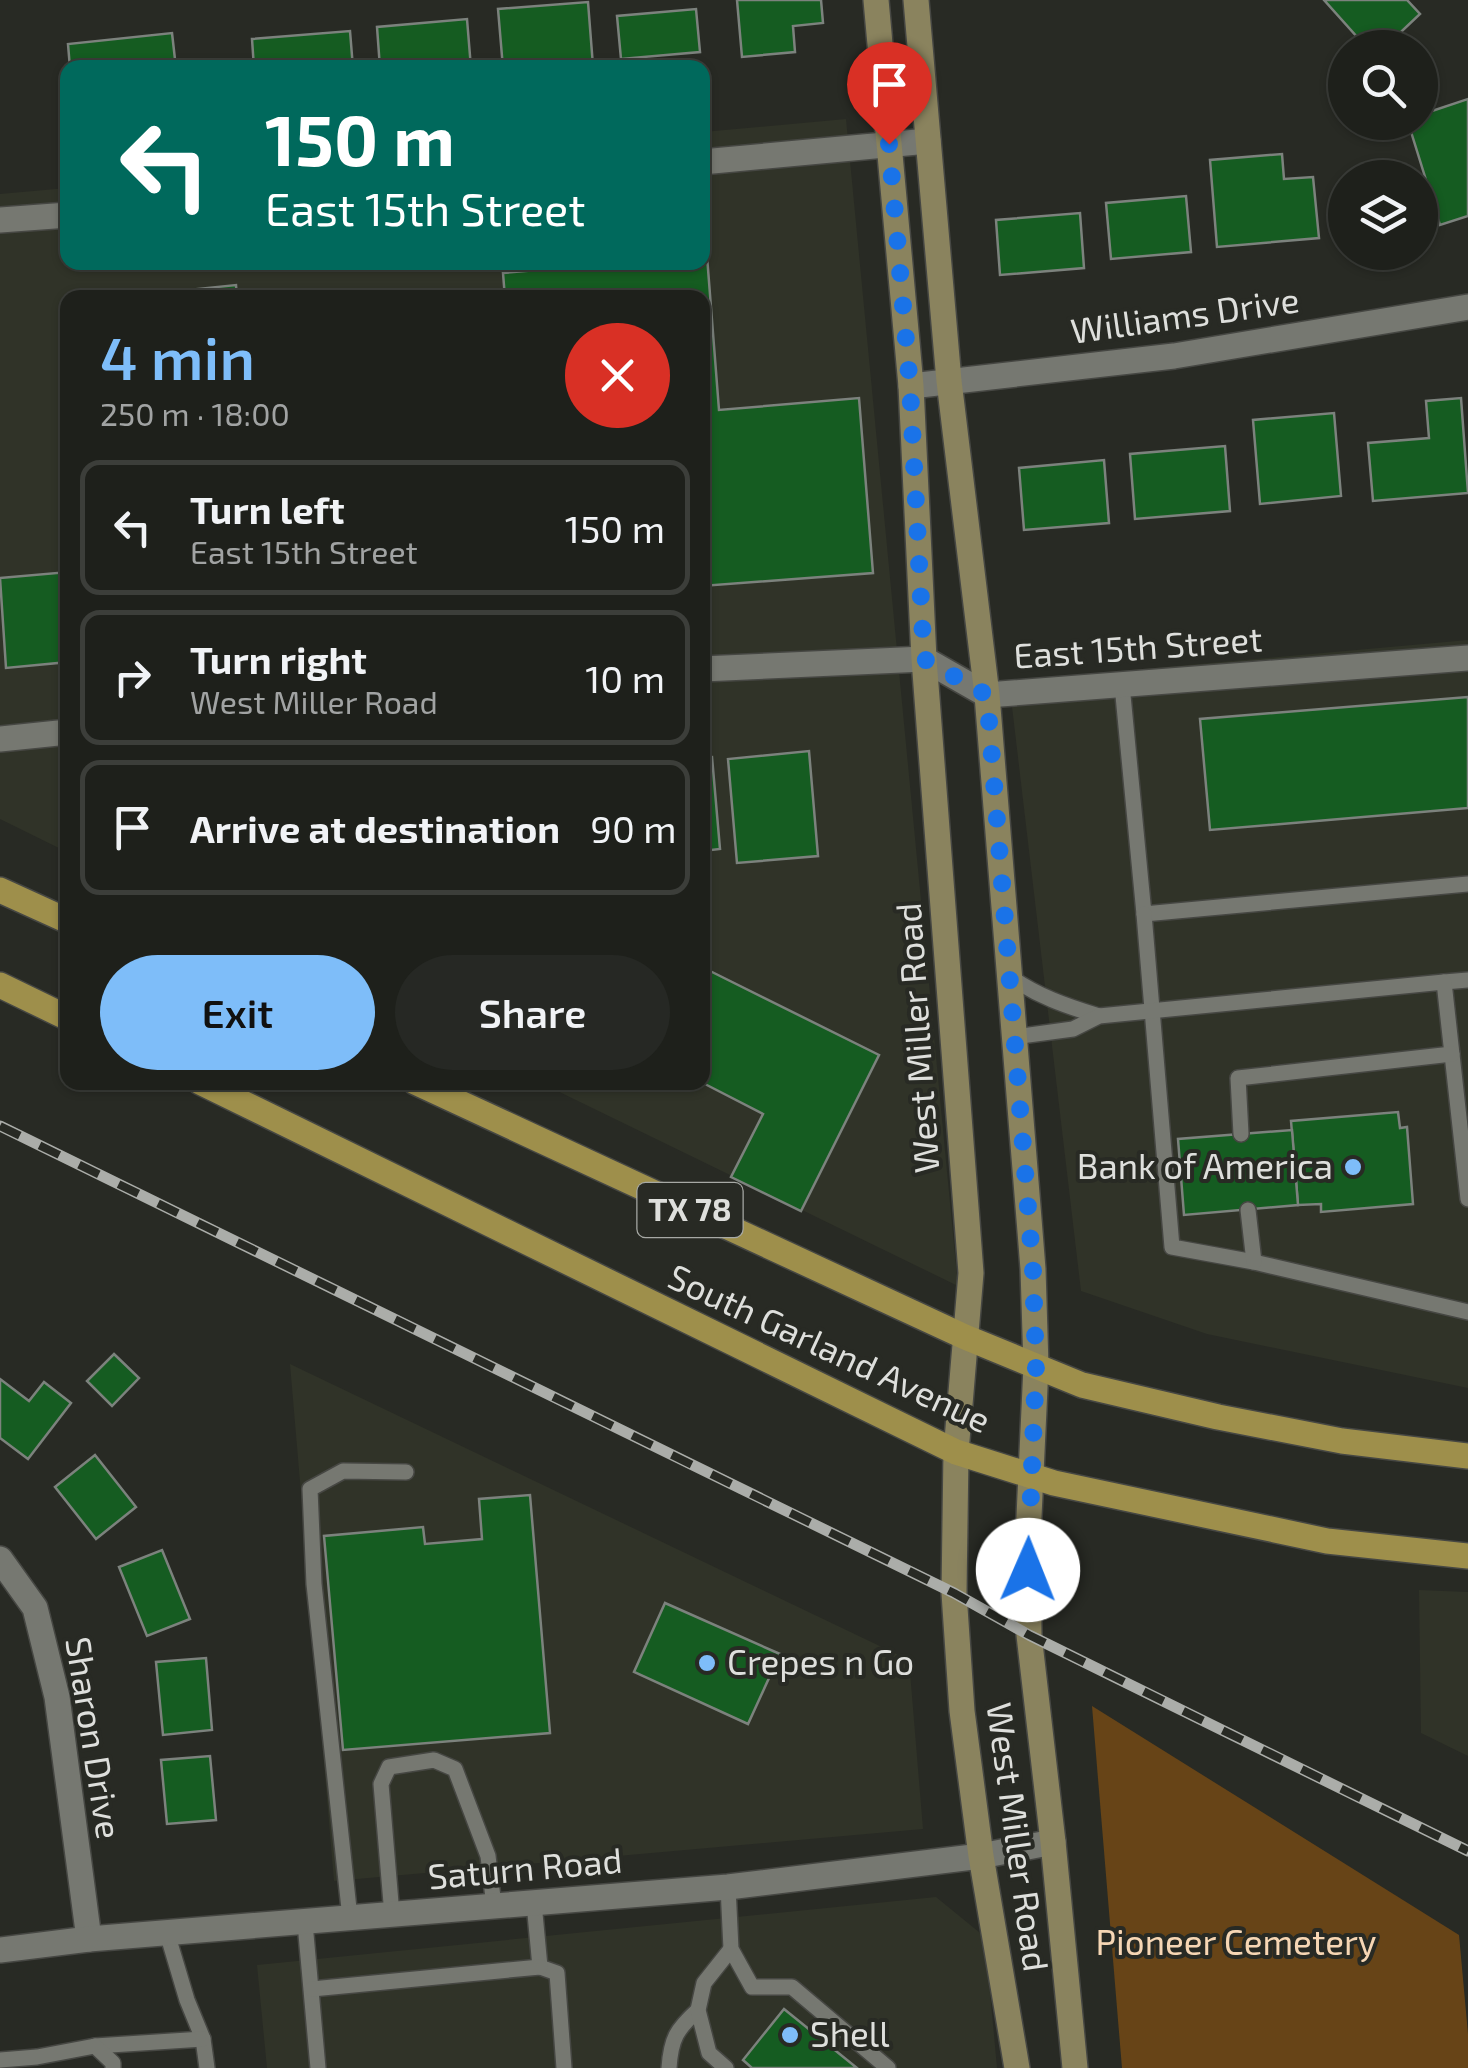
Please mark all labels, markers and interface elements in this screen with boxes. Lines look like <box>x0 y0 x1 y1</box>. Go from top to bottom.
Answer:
map controls <box>1328 30 1438 270</box>
button: search <box>1328 30 1438 140</box>
pin <box>847 42 932 145</box>
icon: arrive <box>862 57 917 112</box>
text: 150 m <box>265 96 455 180</box>
icon: left <box>100 100 230 230</box>
button: layers <box>1328 160 1438 270</box>
text: East 15th Street <box>265 181 585 235</box>
street label: Williams Drive <box>1068 277 1301 351</box>
text: 4 min <box>100 320 255 392</box>
button: close <box>565 323 670 428</box>
text: 250 m · 18:00 <box>100 394 290 432</box>
text: Turn left <box>190 486 345 532</box>
icon: left <box>105 500 160 555</box>
text: 150 m <box>565 505 665 551</box>
text: East 15th Street <box>190 532 418 570</box>
street label: East 15th Street <box>1012 616 1264 676</box>
text: Turn right <box>190 636 367 682</box>
icon: right <box>105 650 160 705</box>
text: 10 m <box>585 655 665 701</box>
text: West Miller Road <box>190 682 438 720</box>
icon: arrive <box>105 800 160 855</box>
text: Arrive at destination <box>190 805 560 851</box>
text: 90 m <box>590 805 677 851</box>
street label: West Miller Road <box>886 902 946 1175</box>
button: Exit <box>100 955 375 1070</box>
button: Share <box>395 955 670 1070</box>
place label: Bank of America <box>1077 1144 1333 1186</box>
marker: Bank of America <box>1342 1156 1364 1178</box>
road number: TX 78 <box>638 1183 742 1237</box>
street label: South Garland Avenue <box>662 1254 998 1440</box>
position arrow <box>976 1518 1080 1622</box>
street label: Sharon Drive <box>58 1634 132 1842</box>
place label: Crepes n Go <box>727 1640 914 1682</box>
marker: Crepes n Go <box>696 1652 718 1674</box>
street label: West Miller Road <box>979 1700 1059 1974</box>
street label: Saturn Road <box>426 1838 624 1896</box>
park label: Pioneer Cemetery <box>1095 1920 1377 1962</box>
place label: Shell <box>810 2012 890 2054</box>
marker: Shell <box>779 2024 801 2046</box>

